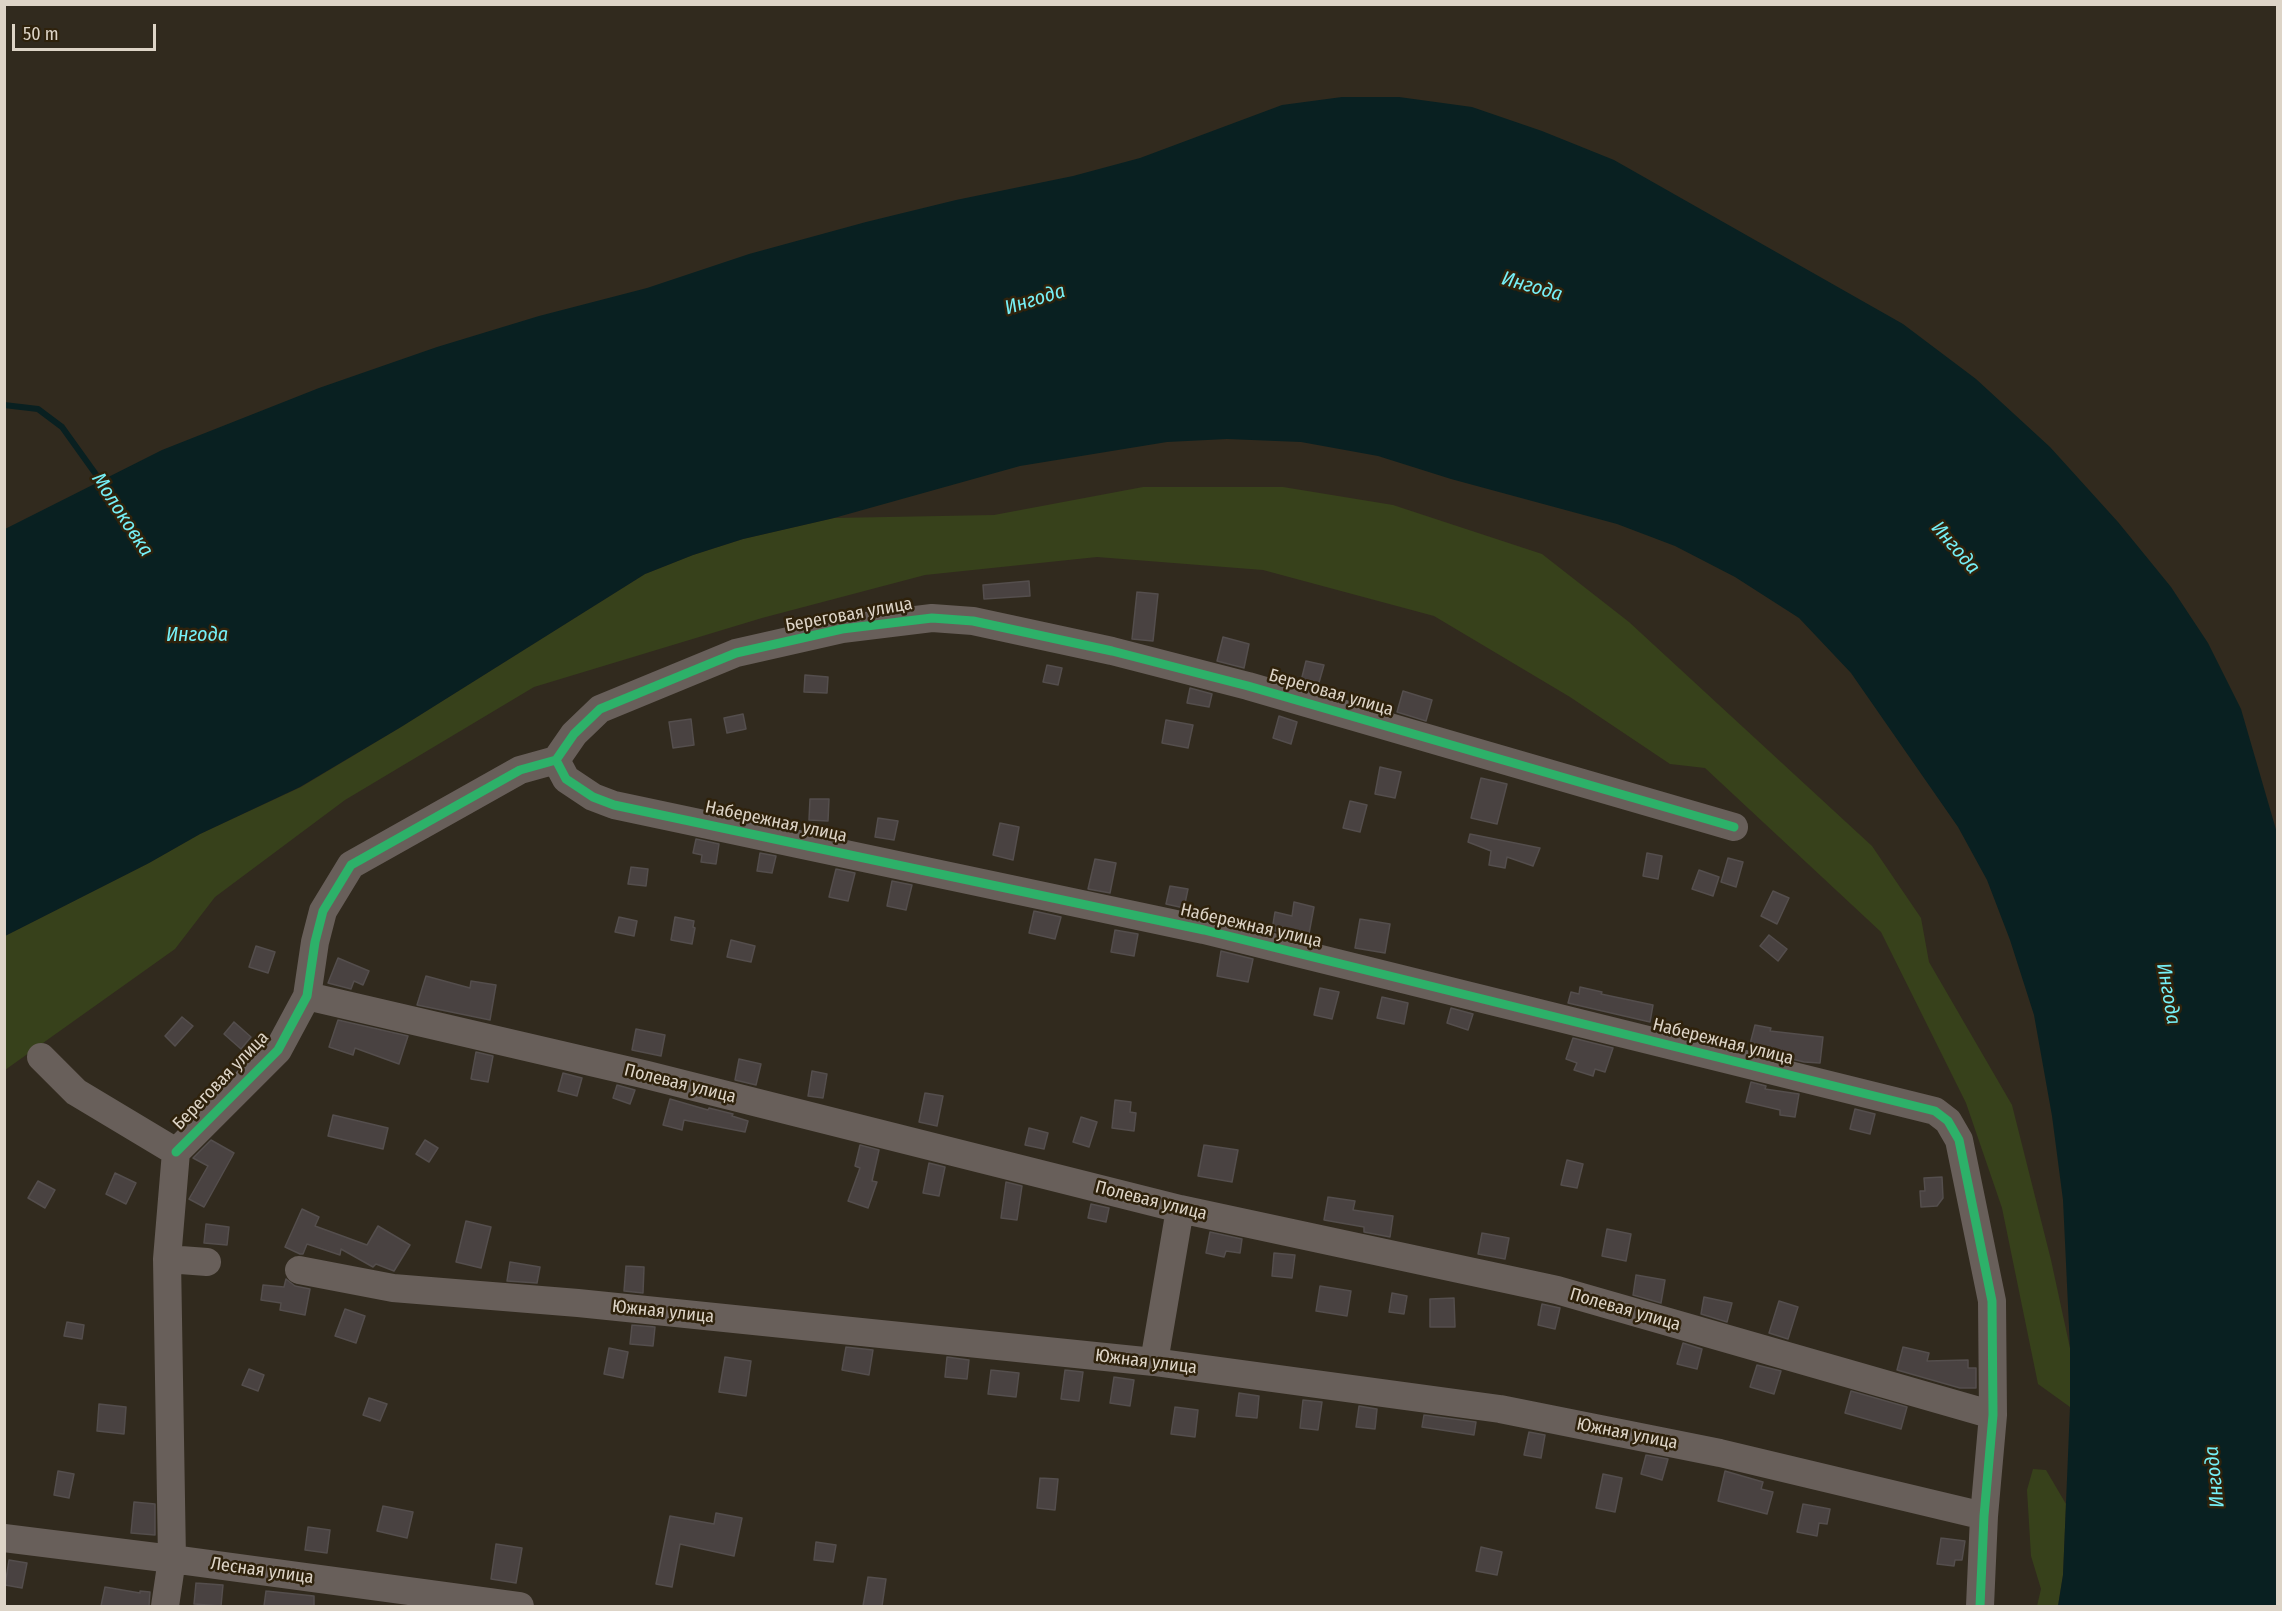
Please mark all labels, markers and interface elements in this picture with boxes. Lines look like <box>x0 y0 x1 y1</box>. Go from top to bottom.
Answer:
scale bar <box>15 12 159 50</box>
text: 50 m <box>23 23 59 45</box>
water label: Ингода <box>1499 267 1565 307</box>
water label: Ингода <box>1002 279 1068 321</box>
water label: Молоковка <box>86 469 158 561</box>
water label: Ингода <box>1926 517 1984 579</box>
street label: Береговая улица <box>784 593 914 637</box>
water label: Ингода <box>166 623 228 647</box>
street label: Береговая улица <box>1266 665 1396 721</box>
street label: Набережная улица <box>703 796 849 848</box>
street label: Набережная улица <box>1178 899 1324 953</box>
water label: Ингода <box>2151 961 2185 1027</box>
street label: Набережная улица <box>1650 1014 1796 1070</box>
street label: Береговая улица <box>169 1027 273 1135</box>
street label: Полевая улица <box>622 1060 738 1108</box>
street label: Полевая улица <box>1093 1177 1209 1225</box>
street label: Полевая улица <box>1567 1284 1683 1336</box>
street label: Южная улица <box>611 1296 715 1328</box>
street label: Южная улица <box>1094 1345 1198 1379</box>
street label: Южная улица <box>1575 1414 1679 1454</box>
water label: Ингода <box>2200 1445 2230 1509</box>
street label: Лесная улица <box>209 1553 315 1589</box>

